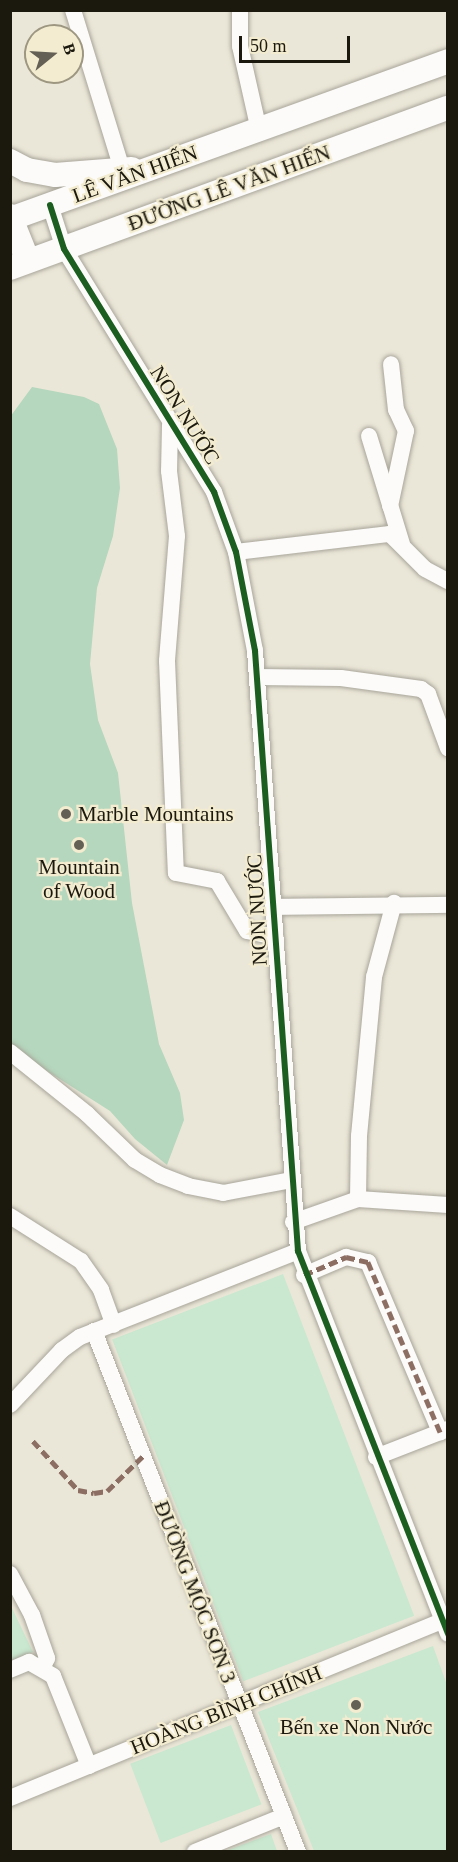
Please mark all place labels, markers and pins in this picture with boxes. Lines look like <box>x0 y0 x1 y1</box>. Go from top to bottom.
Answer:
place label: Marble Mountains <box>78 801 234 827</box>
marker: Marble Mountains <box>59 807 73 821</box>
marker: Mountain of Wood <box>72 838 86 852</box>
place label: Mountain of Wood <box>38 854 120 904</box>
marker: Bến xe Non Nước <box>349 1698 363 1712</box>
place label: Bến xe Non Nước <box>280 1714 432 1740</box>

